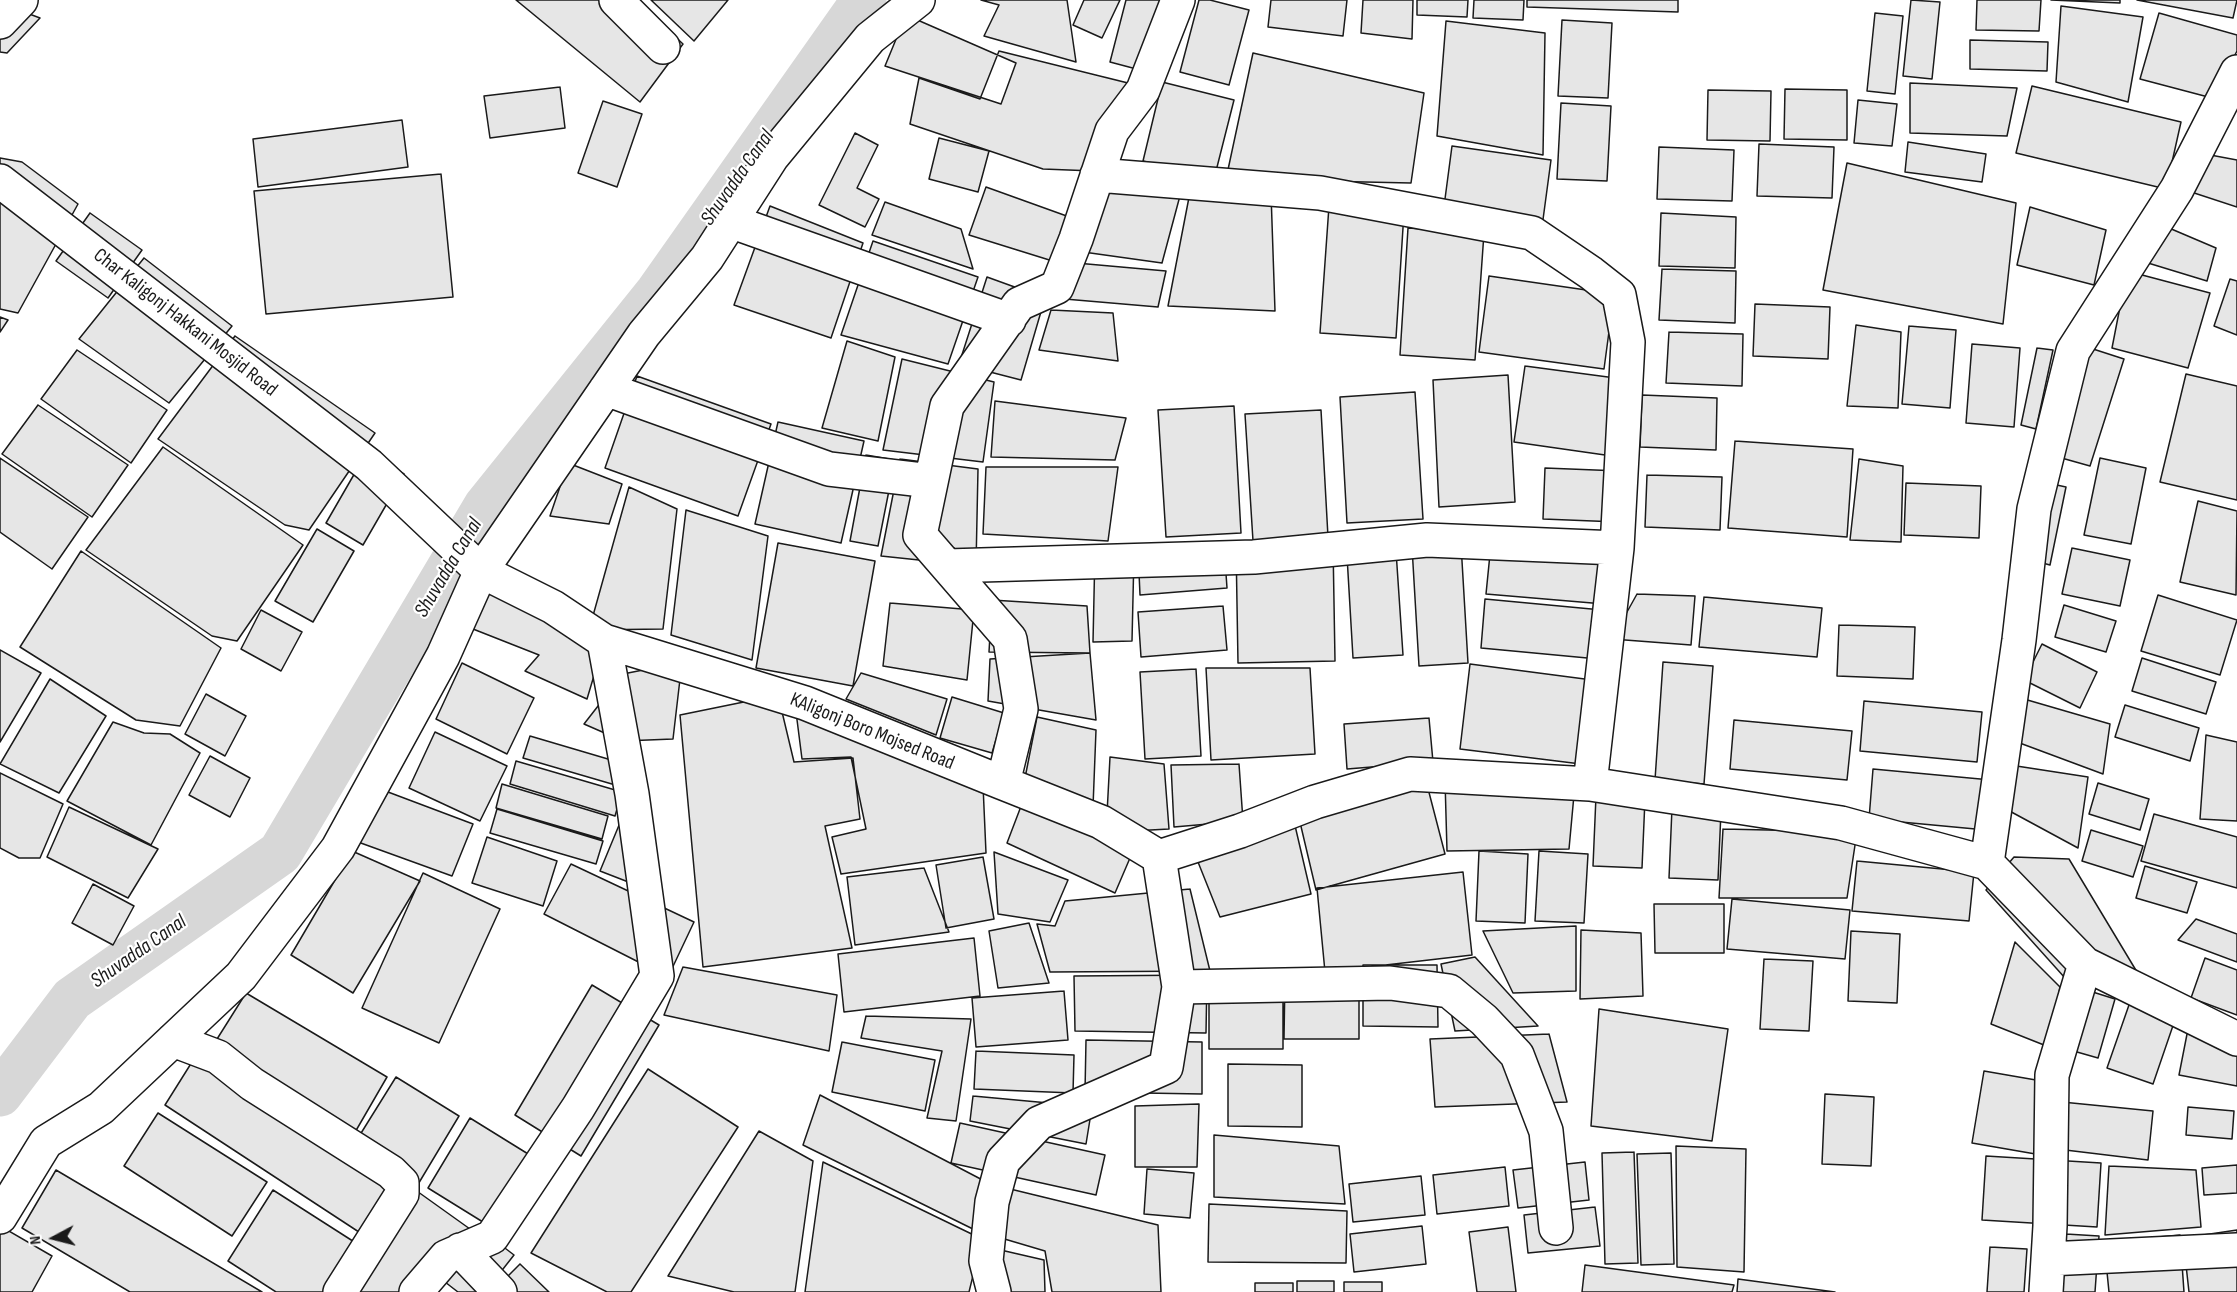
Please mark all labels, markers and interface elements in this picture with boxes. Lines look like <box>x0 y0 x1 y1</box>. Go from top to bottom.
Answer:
water label: Shuvadda Canal <box>696 125 780 231</box>
street label: Char Kaligonj Hakkani Mosjid Road <box>88 244 282 402</box>
water label: Shuvadda Canal <box>410 514 488 622</box>
street label: KAligonj Boro Mojsed Road <box>786 688 958 776</box>
water label: Shuvadda Canal <box>86 910 192 994</box>
north arrow <box>24 1208 84 1268</box>
text: N <box>26 1235 46 1246</box>

